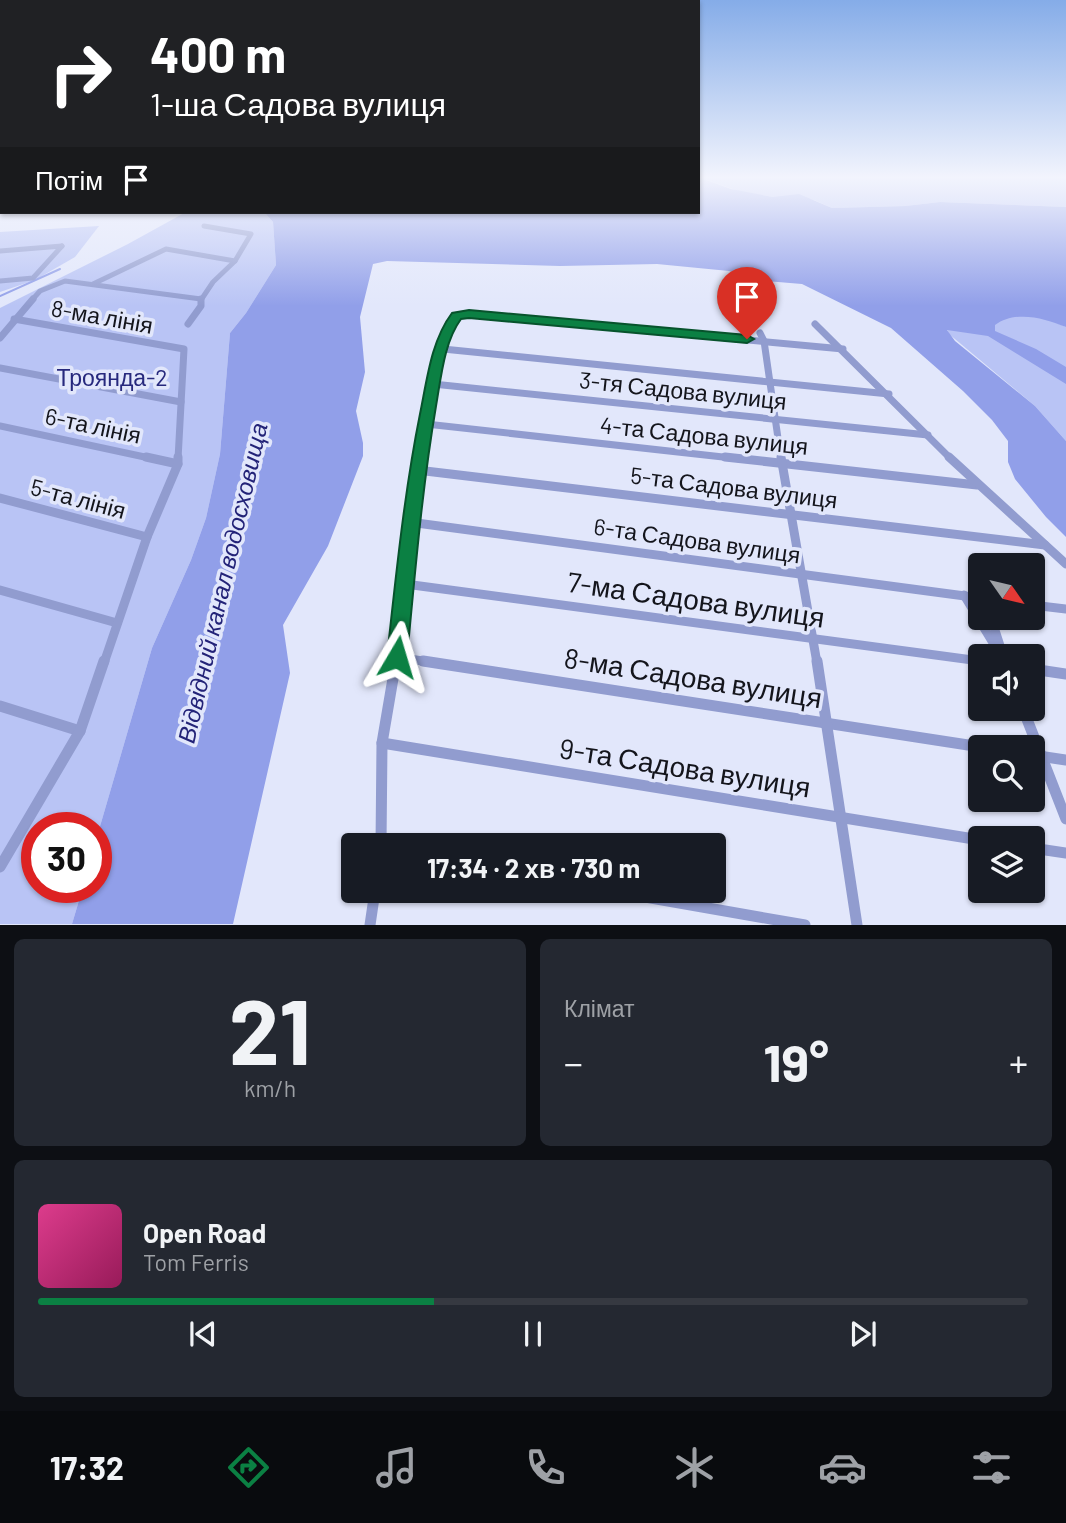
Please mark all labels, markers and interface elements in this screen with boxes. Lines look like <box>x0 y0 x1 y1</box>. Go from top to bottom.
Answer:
text: 400 m <box>150 24 286 83</box>
icon: right <box>35 28 126 119</box>
text: 1-ша Садова вулиця <box>150 84 446 122</box>
icon: arrive <box>117 161 155 199</box>
text: Потім <box>35 164 103 195</box>
pin <box>717 267 777 339</box>
icon: arrive <box>728 278 766 316</box>
street label: 8-ма лінія <box>49 293 155 339</box>
park label: Троянда-2 <box>56 363 168 391</box>
street label: 3-тя Садова вулиця <box>578 365 788 415</box>
street label: 6-та лінія <box>43 401 144 449</box>
street label: 4-та Садова вулиця <box>599 410 810 460</box>
water label: Відвідний канал водосховища <box>171 420 273 746</box>
street label: 5-та Садова вулиця <box>629 460 839 514</box>
street label: 5-та лінія <box>28 472 129 524</box>
street label: 6-та Садова вулиця <box>592 512 802 568</box>
north arrow <box>968 553 1045 630</box>
map controls <box>968 553 1045 903</box>
street label: 7-ма Садова вулиця <box>565 564 827 634</box>
position arrow <box>360 620 434 694</box>
street label: 8-ма Садова вулиця <box>562 640 825 714</box>
button: sound <box>968 644 1045 721</box>
street label: 9-та Садова вулиця <box>557 730 813 804</box>
button: search <box>968 735 1045 812</box>
speed limit sign: 30 <box>21 812 112 903</box>
button: layers <box>968 826 1045 903</box>
text: 17:34 · 2 хв · 730 m <box>427 852 640 883</box>
text: 21 <box>229 974 311 1083</box>
text: Клімат <box>564 994 635 1022</box>
text: 19° <box>763 1030 829 1092</box>
text: − <box>564 1039 583 1085</box>
text: + <box>1009 1039 1028 1085</box>
text: km/h <box>244 1074 296 1102</box>
text: Open Road <box>143 1217 266 1248</box>
text: Tom Ferris <box>143 1248 249 1276</box>
icon: previous <box>184 1315 222 1353</box>
icon: pause <box>514 1315 552 1353</box>
icon: next <box>844 1315 882 1353</box>
icon: directions <box>224 1443 273 1492</box>
icon: music <box>372 1443 421 1492</box>
icon: phone <box>521 1443 570 1492</box>
icon: climate <box>670 1443 719 1492</box>
icon: car <box>818 1443 867 1492</box>
icon: filters <box>967 1443 1016 1492</box>
text: 17:32 <box>50 1448 124 1486</box>

